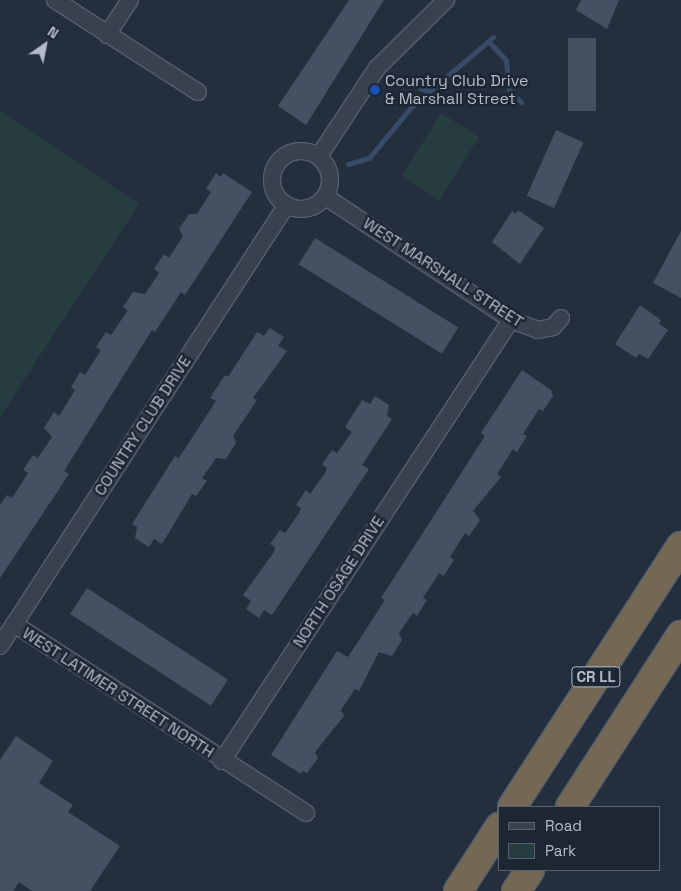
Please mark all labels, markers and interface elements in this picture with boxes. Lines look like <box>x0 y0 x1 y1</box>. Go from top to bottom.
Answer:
north arrow <box>20 20 70 70</box>
text: N <box>44 22 62 43</box>
place label: Country Club Drive & Marshall Street <box>385 71 529 109</box>
marker: Country Club Drive & Marshall Street <box>369 84 381 96</box>
street label: WEST MARSHALL STREET <box>359 214 527 332</box>
street label: COUNTRY CLUB DRIVE <box>91 352 195 500</box>
street label: NORTH OSAGE DRIVE <box>289 513 389 651</box>
street label: WEST LATIMER STREET NORTH <box>18 624 218 762</box>
road number: CR LL <box>571 664 621 690</box>
legend <box>498 806 661 871</box>
text: Road <box>545 816 582 835</box>
text: Park <box>545 841 576 860</box>

